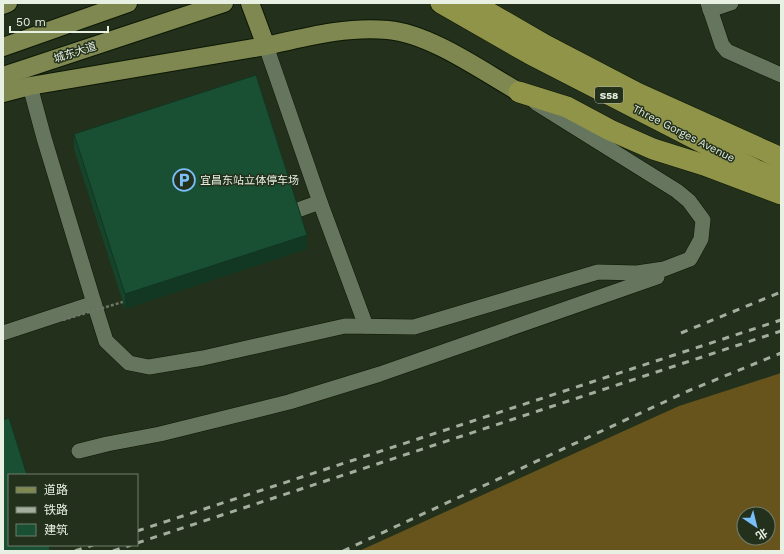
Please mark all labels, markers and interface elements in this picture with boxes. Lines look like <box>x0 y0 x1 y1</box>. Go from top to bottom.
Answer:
scale bar <box>10 8 108 34</box>
text: 50 m <box>16 15 46 29</box>
street label: 城东大道 <box>52 39 98 65</box>
road number: S58 <box>595 87 623 103</box>
street label: Three Gorges Avenue <box>630 102 737 165</box>
parking icon: 宜昌东站立体停车场 <box>171 167 197 193</box>
place label: 宜昌东站立体停车场 <box>200 174 299 187</box>
legend <box>8 474 138 546</box>
text: 道路 <box>44 483 68 497</box>
text: 铁路 <box>44 503 68 517</box>
north arrow <box>736 506 776 546</box>
text: 建筑 <box>44 523 68 537</box>
text: 北 <box>753 525 770 542</box>

